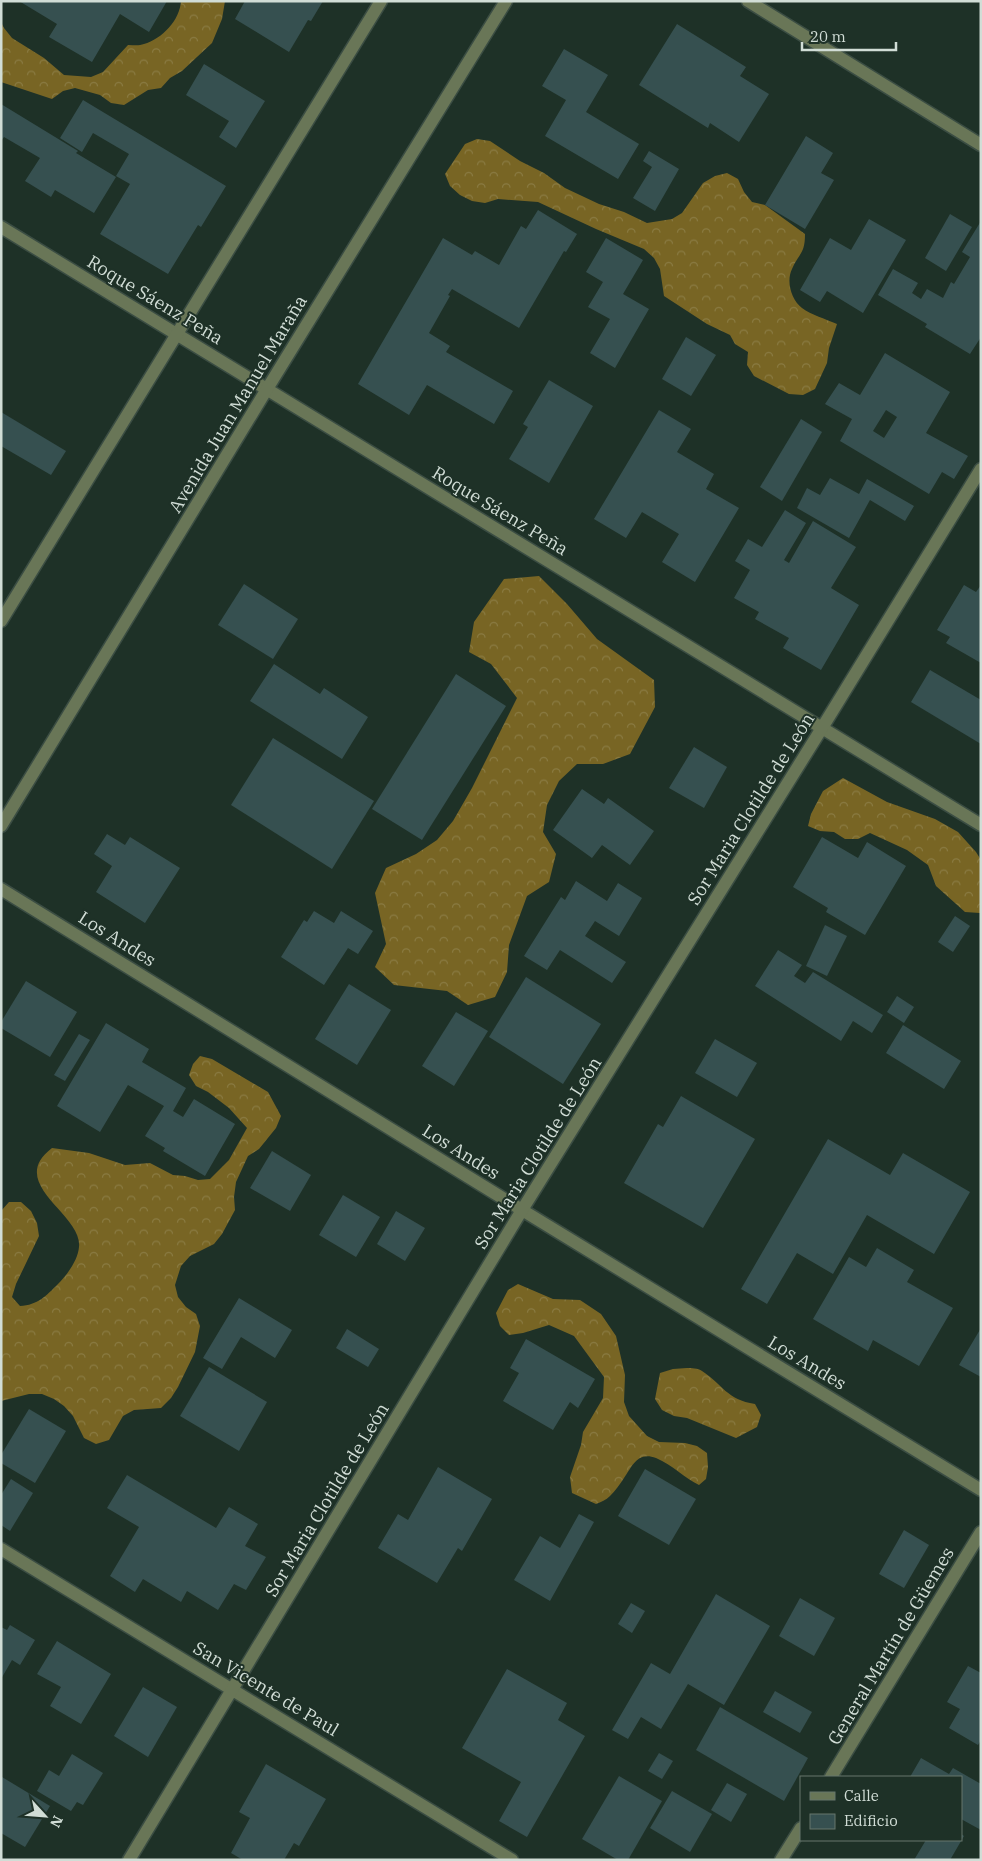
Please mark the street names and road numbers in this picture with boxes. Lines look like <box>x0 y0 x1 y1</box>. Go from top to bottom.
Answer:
street label: Roque Sáenz Peña <box>83 250 228 349</box>
street label: Avenida Juan Manuel Maraña <box>163 291 312 517</box>
street label: Roque Sáenz Peña <box>428 461 573 560</box>
street label: Sor Maria Clotilde de León <box>682 708 819 909</box>
street label: Los Andes <box>74 906 160 971</box>
street label: Sor Maria Clotilde de León <box>469 1052 606 1253</box>
street label: Los Andes <box>418 1119 504 1184</box>
street label: Los Andes <box>764 1330 850 1395</box>
street label: Sor Maria Clotilde de León <box>259 1399 394 1601</box>
street label: General Martín de Güemes <box>822 1543 959 1749</box>
street label: San Vicente de Paul <box>189 1636 343 1741</box>

